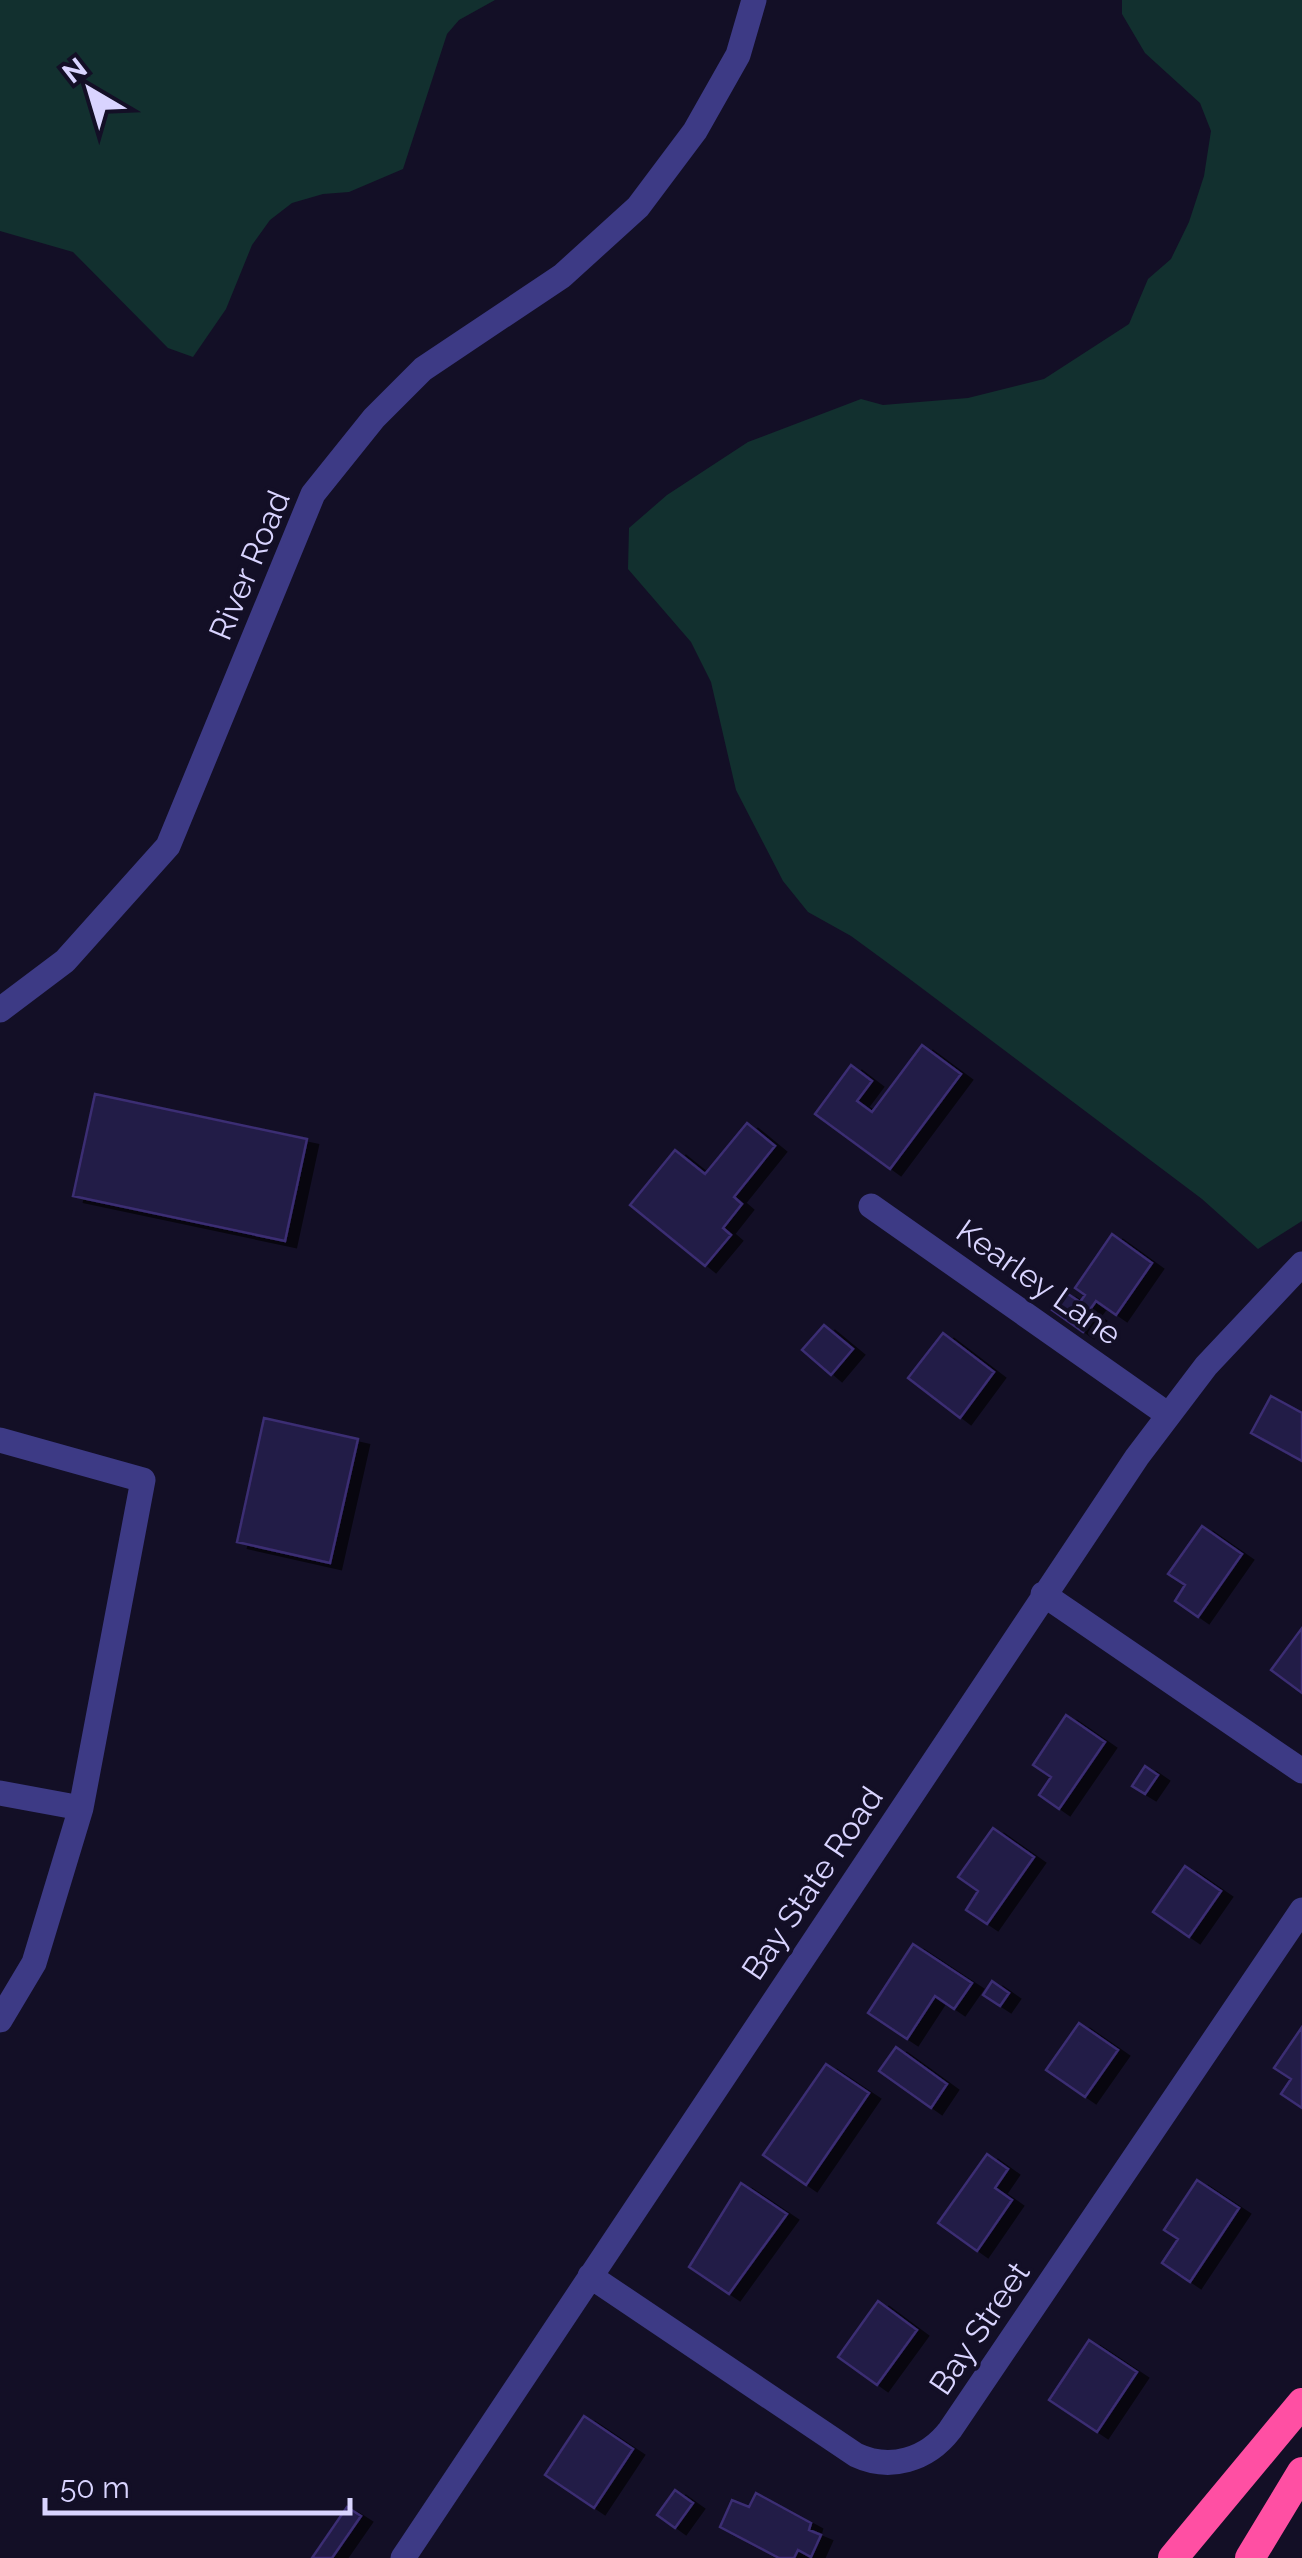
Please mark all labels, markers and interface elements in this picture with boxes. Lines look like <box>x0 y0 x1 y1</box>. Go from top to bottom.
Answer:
north arrow <box>40 40 140 140</box>
text: N <box>56 51 93 90</box>
street label: River Road <box>201 485 297 645</box>
street label: Kearley Lane <box>950 1212 1128 1352</box>
street label: Bay State Road <box>734 1780 890 1986</box>
street label: Bay Street <box>921 2255 1037 2401</box>
scale bar <box>45 2453 350 2515</box>
text: 50 m <box>60 2470 130 2505</box>

